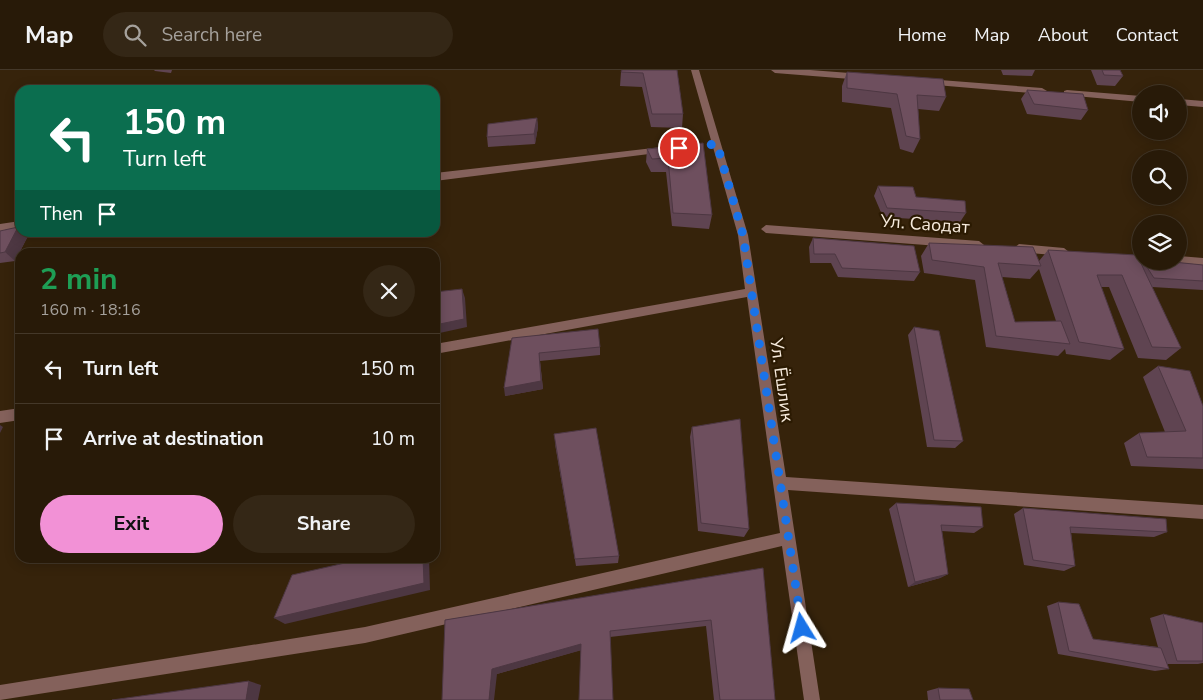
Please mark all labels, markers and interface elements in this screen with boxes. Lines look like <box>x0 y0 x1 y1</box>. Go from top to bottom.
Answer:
search box <box>103 12 453 57</box>
text: Map <box>25 19 73 51</box>
icon: search <box>121 21 149 49</box>
text: Search here <box>161 22 262 48</box>
text: Home <box>898 23 946 47</box>
text: Map <box>974 23 1010 47</box>
text: About <box>1038 23 1088 47</box>
text: Contact <box>1116 23 1178 47</box>
map controls <box>1132 85 1187 270</box>
button: sound <box>1132 85 1187 140</box>
text: 150 m <box>123 99 226 146</box>
icon: left <box>40 105 105 170</box>
pin <box>658 127 700 169</box>
icon: arrive <box>665 134 693 162</box>
text: Turn left <box>123 144 206 174</box>
button: search <box>1132 150 1187 205</box>
icon: arrive <box>93 200 121 228</box>
text: Then <box>40 201 83 227</box>
street label: Ул. Саодат <box>879 209 970 239</box>
button: layers <box>1132 215 1187 270</box>
text: 2 min <box>40 259 118 300</box>
button: close <box>363 265 415 317</box>
text: 160 m · 18:16 <box>40 299 141 321</box>
street label: Ул. Ёшлик <box>764 336 800 424</box>
icon: left <box>40 355 68 383</box>
text: Turn left <box>83 356 158 382</box>
text: 150 m <box>360 356 415 382</box>
icon: arrive <box>40 425 68 453</box>
text: Arrive at destination <box>83 426 264 452</box>
text: 10 m <box>371 426 415 452</box>
button: Exit <box>40 495 223 553</box>
button: Share <box>233 495 415 553</box>
position arrow <box>775 601 827 653</box>

